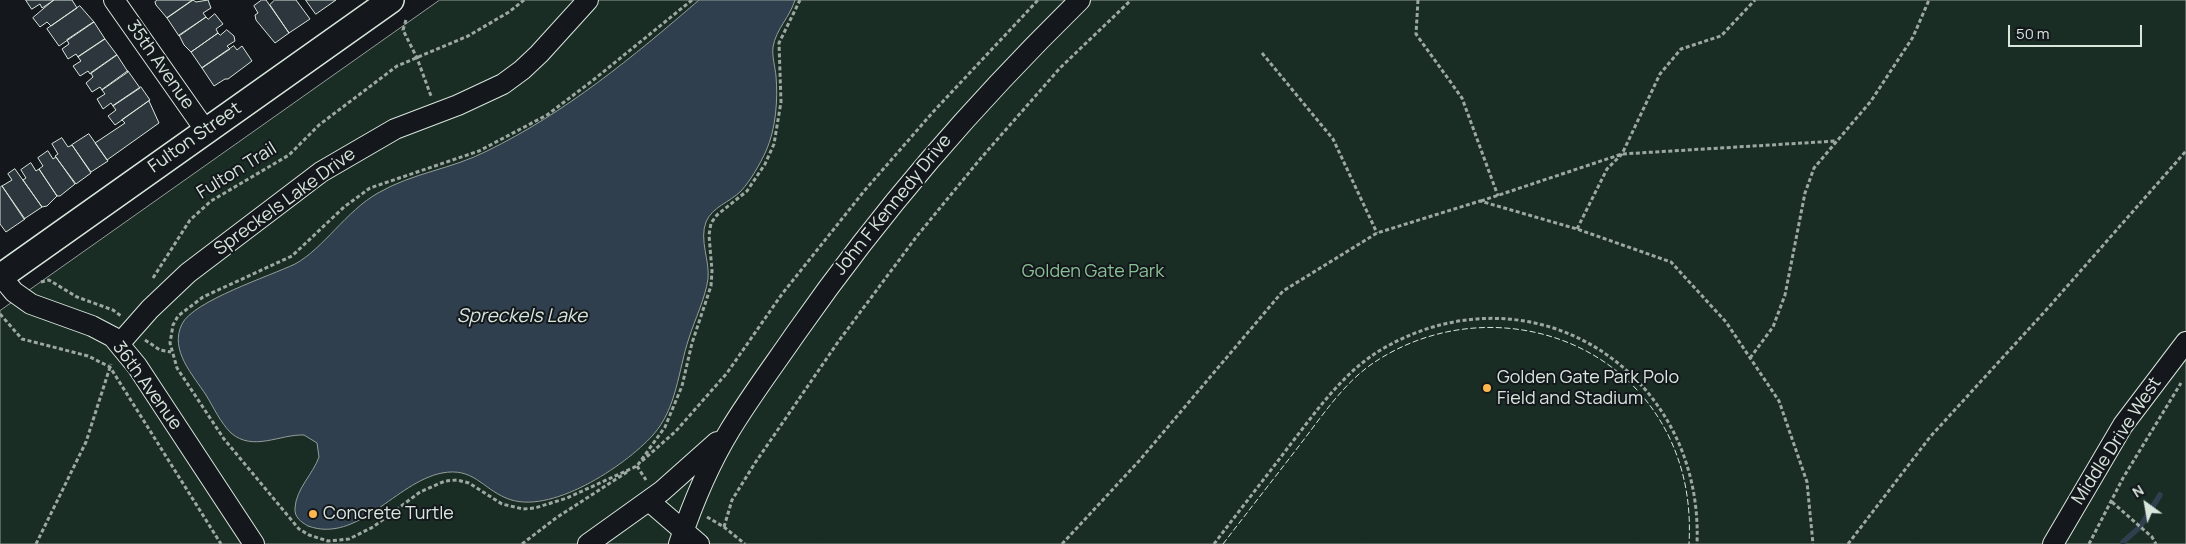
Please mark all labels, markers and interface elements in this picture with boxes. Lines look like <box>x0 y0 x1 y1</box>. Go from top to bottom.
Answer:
scale bar <box>2011 15 2145 47</box>
street label: 35th Avenue <box>121 16 199 114</box>
text: 50 m <box>2016 23 2050 44</box>
street label: Fulton Street <box>144 98 246 178</box>
street label: John F Kennedy Drive <box>830 130 956 280</box>
street label: Fulton Trail <box>193 138 281 204</box>
street label: Spreckels Lake Drive <box>210 144 360 260</box>
park label: Golden Gate Park <box>1022 261 1164 283</box>
water label: Spreckels Lake <box>457 306 587 328</box>
street label: 36th Avenue <box>108 337 186 435</box>
place label: Golden Gate Park Polo Field and Stadium <box>1497 367 1679 409</box>
street label: Middle Drive West <box>2068 373 2166 509</box>
marker: Golden Gate Park Polo Field and Stadium <box>1481 382 1493 394</box>
north arrow <box>2121 479 2171 529</box>
text: N <box>2128 480 2147 502</box>
place label: Concrete Turtle <box>323 503 454 525</box>
marker: Concrete Turtle <box>307 508 319 520</box>

